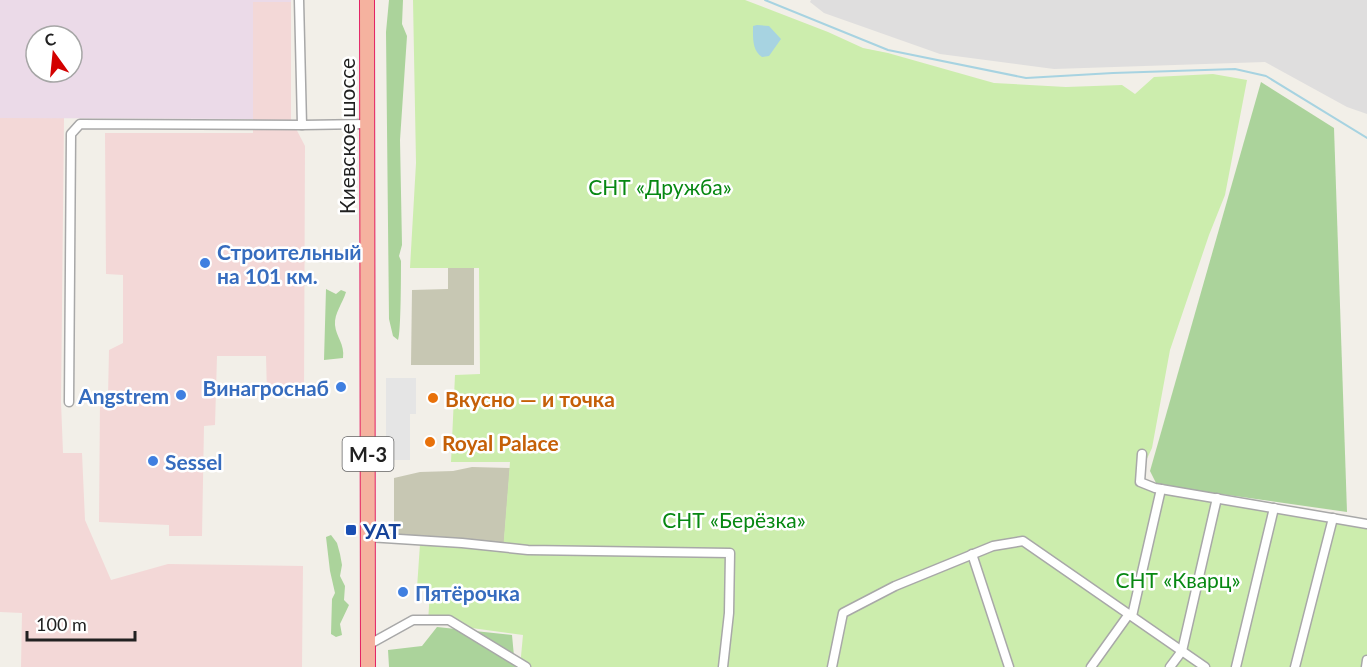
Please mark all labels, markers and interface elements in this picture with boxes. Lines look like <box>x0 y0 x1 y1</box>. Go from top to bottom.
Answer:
north arrow <box>24 24 84 84</box>
text: С <box>42 28 58 50</box>
street label: Киевское шоссе <box>334 58 359 214</box>
park label: СНТ «Дружба» <box>588 174 732 199</box>
place label: Строительный на 101 км. <box>217 239 362 288</box>
marker: Строительный на 101 км. <box>198 256 212 270</box>
place label: Винагроснаб <box>203 375 329 400</box>
marker: Винагроснаб <box>334 380 348 394</box>
place label: Angstrem <box>77 383 169 408</box>
place label: Вкусно — и точка <box>445 386 615 411</box>
marker: Angstrem <box>174 388 188 402</box>
marker: Вкусно — и точка <box>426 391 440 405</box>
place label: Royal Palace <box>442 430 559 455</box>
marker: Royal Palace <box>423 435 437 449</box>
road number: М-3 <box>342 437 394 471</box>
place label: Sessel <box>165 449 223 474</box>
marker: Sessel <box>146 454 160 468</box>
park label: СНТ «Берёзка» <box>662 507 806 532</box>
place label: УАТ <box>362 518 401 543</box>
marker: УАТ <box>344 523 358 537</box>
park label: СНТ «Кварц» <box>1115 567 1241 592</box>
place label: Пятёрочка <box>415 580 520 605</box>
marker: Пятёрочка <box>396 585 410 599</box>
scale bar <box>27 604 135 642</box>
text: 100 m <box>36 613 87 635</box>

